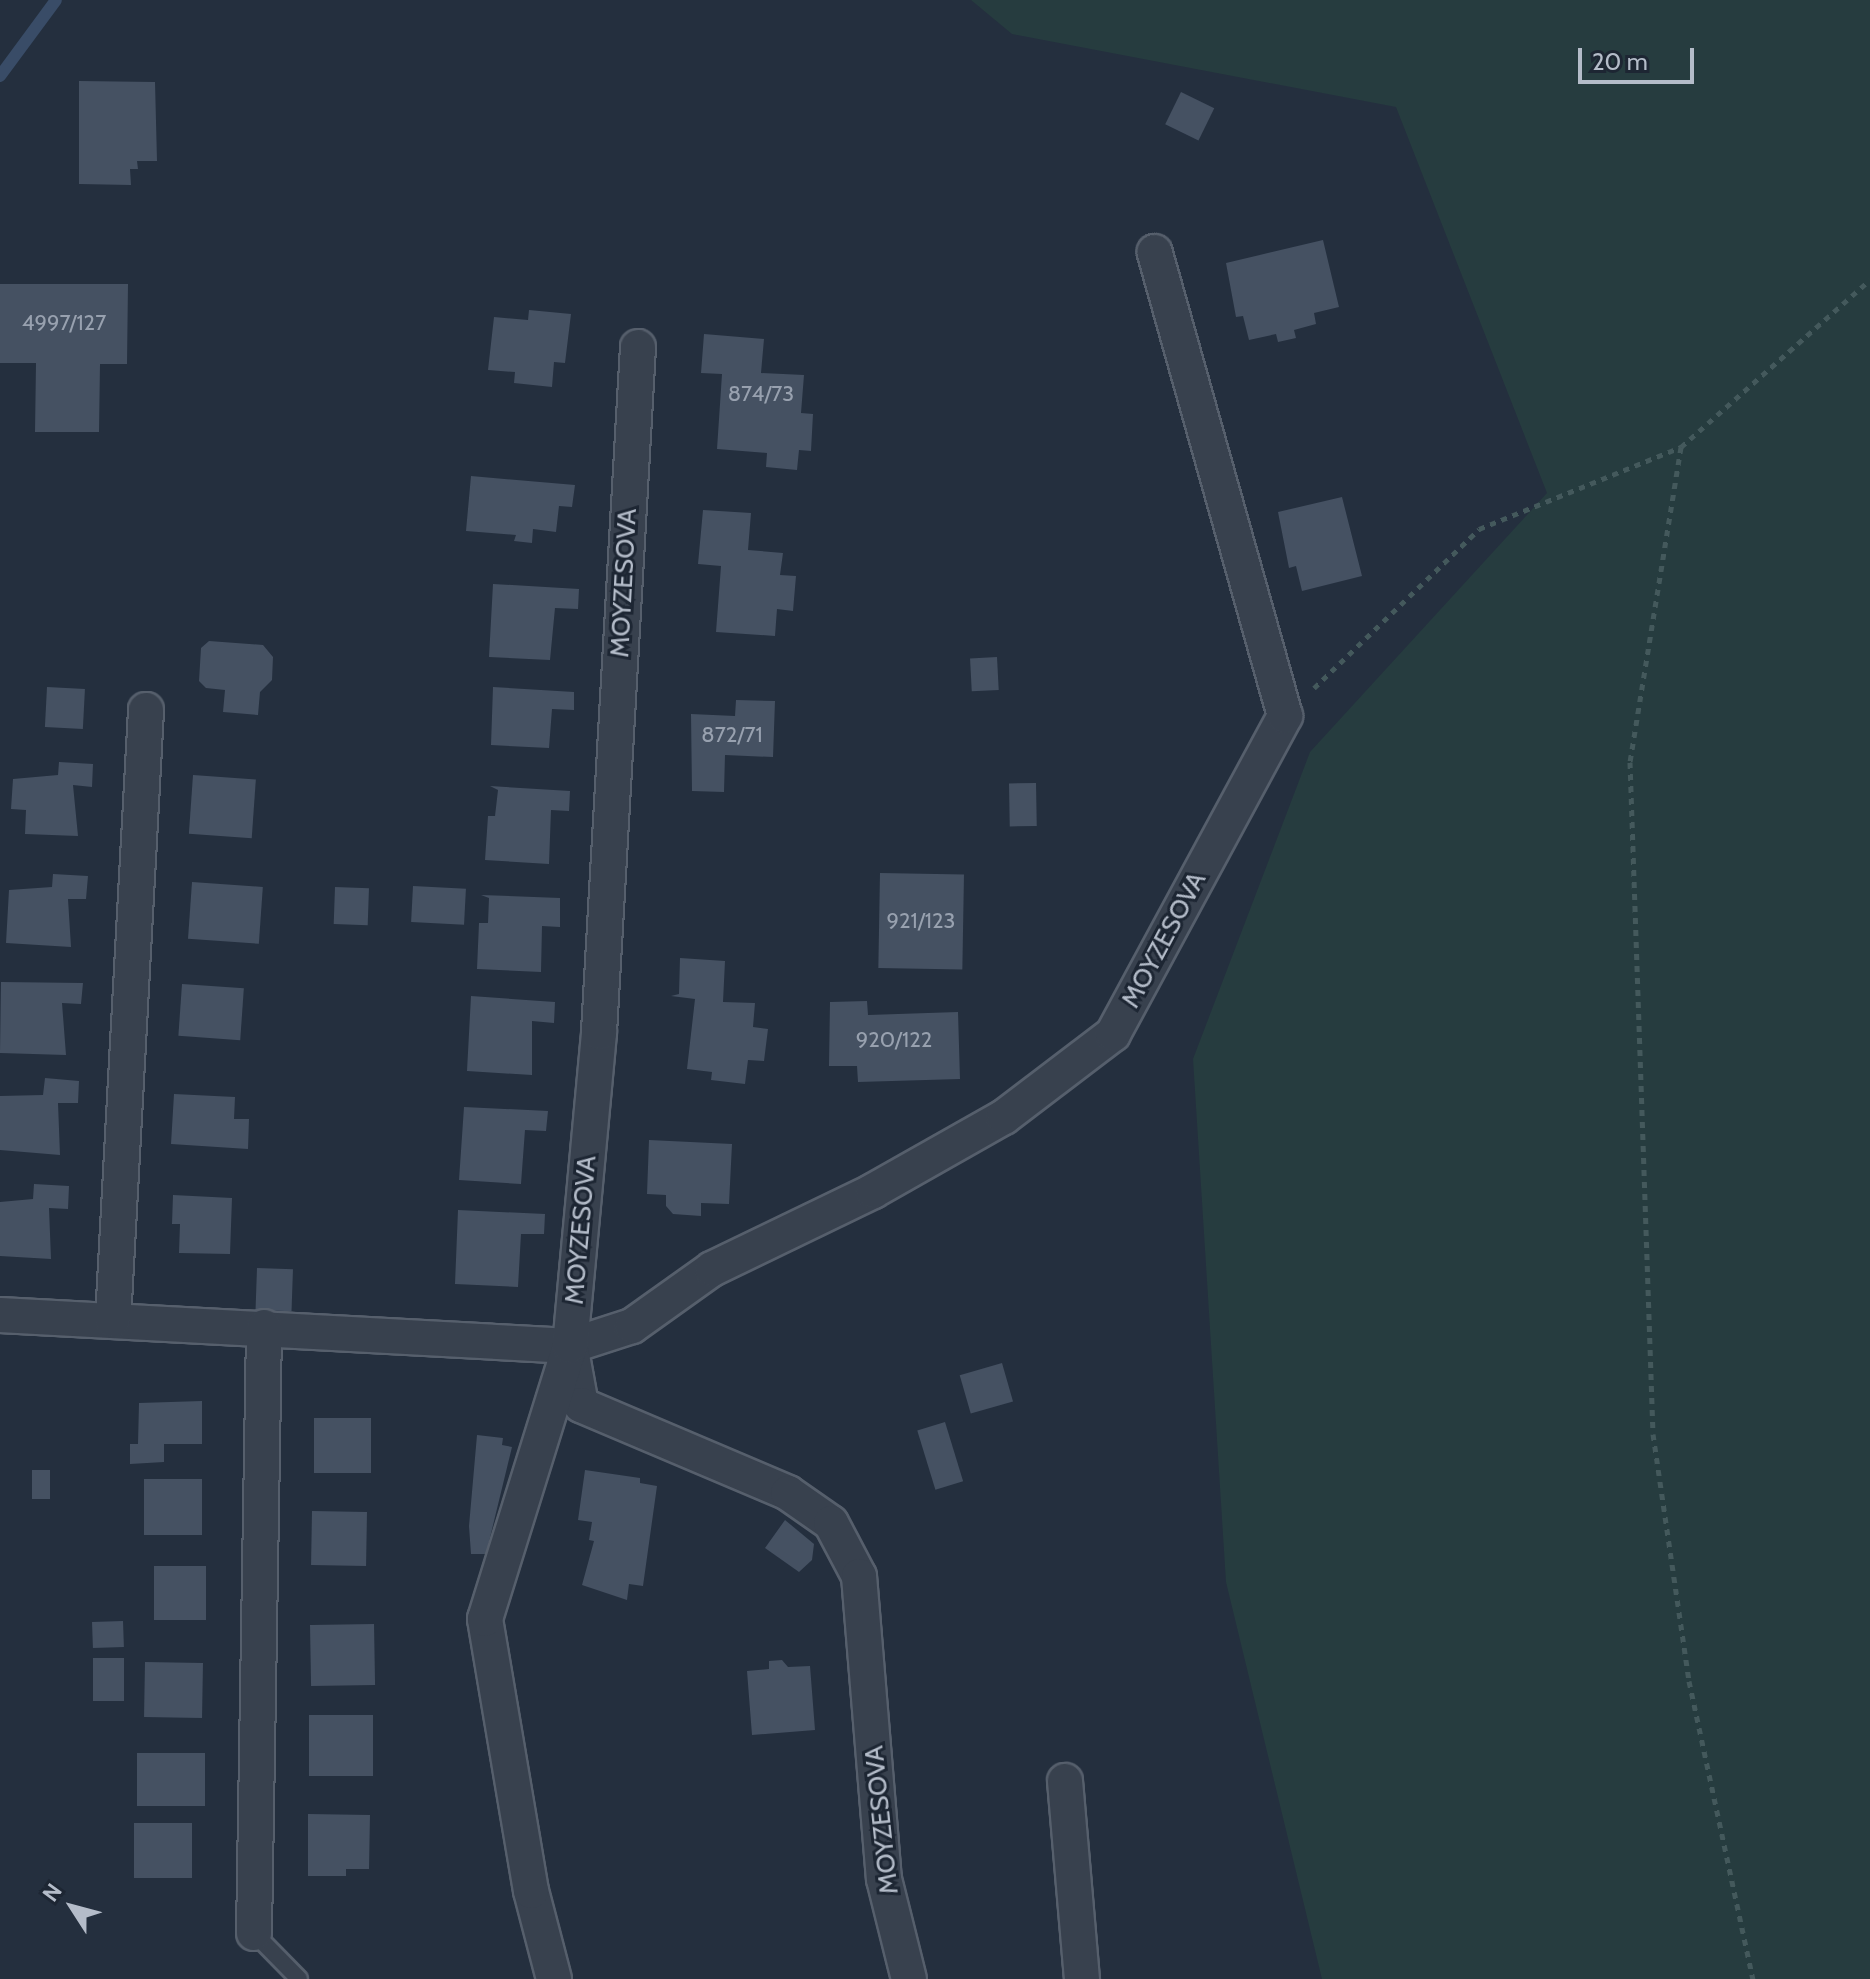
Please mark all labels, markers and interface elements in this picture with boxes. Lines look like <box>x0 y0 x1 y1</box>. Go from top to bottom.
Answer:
scale bar <box>1582 32 1698 82</box>
text: 20 m <box>1592 47 1648 76</box>
house number: 4997/127 <box>22 310 106 336</box>
house number: 874/73 <box>728 381 794 407</box>
street label: MOYZESOVA <box>605 508 643 658</box>
house number: 872/71 <box>701 722 763 748</box>
street label: MOYZESOVA <box>1115 867 1213 1013</box>
house number: 921/123 <box>887 908 955 934</box>
house number: 920/122 <box>856 1027 932 1053</box>
street label: MOYZESOVA <box>559 1154 603 1306</box>
street label: MOYZESOVA <box>859 1744 905 1896</box>
north arrow <box>32 1867 112 1947</box>
text: N <box>37 1878 68 1907</box>

